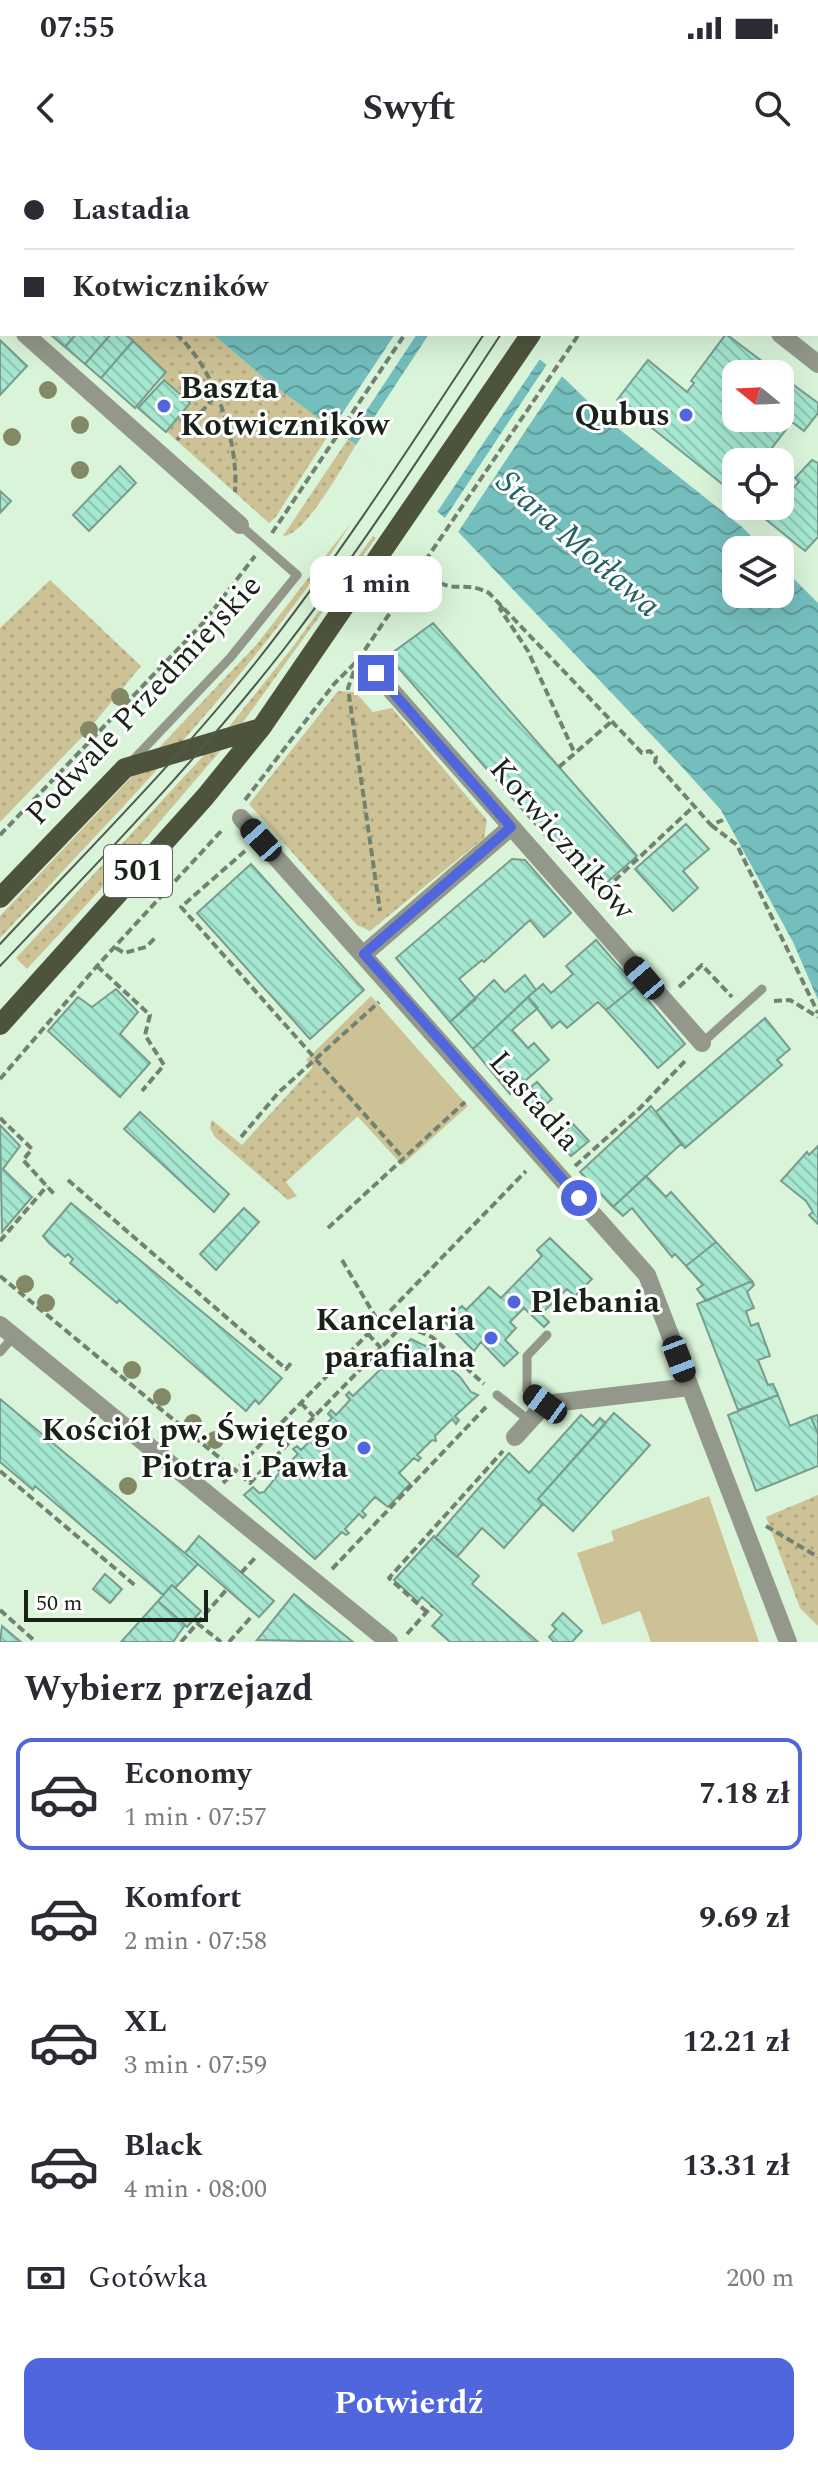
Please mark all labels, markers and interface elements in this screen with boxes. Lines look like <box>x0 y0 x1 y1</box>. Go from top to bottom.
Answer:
text: 07:55 <box>40 5 115 51</box>
text: Swyft <box>363 81 455 136</box>
icon: back <box>24 86 68 130</box>
icon: search <box>750 86 794 130</box>
text: Lastadia <box>72 187 190 233</box>
text: Kotwiczników <box>72 264 268 310</box>
north arrow <box>722 360 794 432</box>
map controls <box>722 360 794 608</box>
place label: Baszta Kotwiczników <box>180 364 391 450</box>
place label: Qubus <box>574 391 670 440</box>
marker: Baszta Kotwiczników <box>155 397 173 415</box>
marker: Qubus <box>677 406 695 424</box>
button: locate <box>722 448 794 520</box>
water label: Stara Motława <box>484 457 672 631</box>
button: layers <box>722 536 794 608</box>
callout: 1 min <box>310 557 442 613</box>
street label: Podwale Przedmiejskie <box>14 563 274 837</box>
text: 1 min <box>341 564 411 604</box>
route end <box>358 655 394 691</box>
street label: Kotwiczników <box>477 746 648 932</box>
car <box>236 814 286 866</box>
road number: 501 <box>104 845 172 897</box>
car <box>619 952 669 1004</box>
street label: Lastadia <box>476 1040 592 1163</box>
route start <box>561 1180 597 1216</box>
place label: Plebania <box>530 1278 661 1327</box>
marker: Plebania <box>505 1293 523 1311</box>
place label: Kancelaria parafialna <box>316 1296 476 1382</box>
marker: Kancelaria parafialna <box>482 1329 500 1347</box>
car <box>659 1332 699 1386</box>
car <box>519 1380 571 1428</box>
place label: Kościół pw. Świętego Piotra i Pawła <box>41 1406 349 1492</box>
marker: Kościół pw. Świętego Piotra i Pawła <box>355 1439 373 1457</box>
scale bar <box>24 1586 208 1622</box>
text: 50 m <box>36 1587 82 1620</box>
text: Wybierz przejazd <box>24 1662 313 1717</box>
text: Economy <box>124 1751 251 1797</box>
icon: car <box>28 1758 100 1830</box>
text: 7.18 zł <box>699 1771 790 1817</box>
text: 1 min · 07:57 <box>124 1797 267 1837</box>
text: Komfort <box>124 1875 242 1921</box>
icon: car <box>28 1882 100 1954</box>
text: 9.69 zł <box>699 1895 790 1941</box>
text: 2 min · 07:58 <box>124 1921 267 1961</box>
text: XL <box>124 1999 167 2045</box>
icon: car <box>28 2006 100 2078</box>
text: 12.21 zł <box>682 2019 790 2065</box>
text: 3 min · 07:59 <box>124 2045 267 2085</box>
text: Black <box>124 2123 203 2169</box>
icon: car <box>28 2130 100 2202</box>
text: 13.31 zł <box>682 2143 790 2189</box>
text: 4 min · 08:00 <box>124 2169 267 2209</box>
text: Gotówka <box>88 2255 208 2301</box>
icon: cash <box>24 2256 68 2300</box>
text: 200 m <box>726 2258 794 2298</box>
button: Potwierdź <box>24 2358 794 2450</box>

